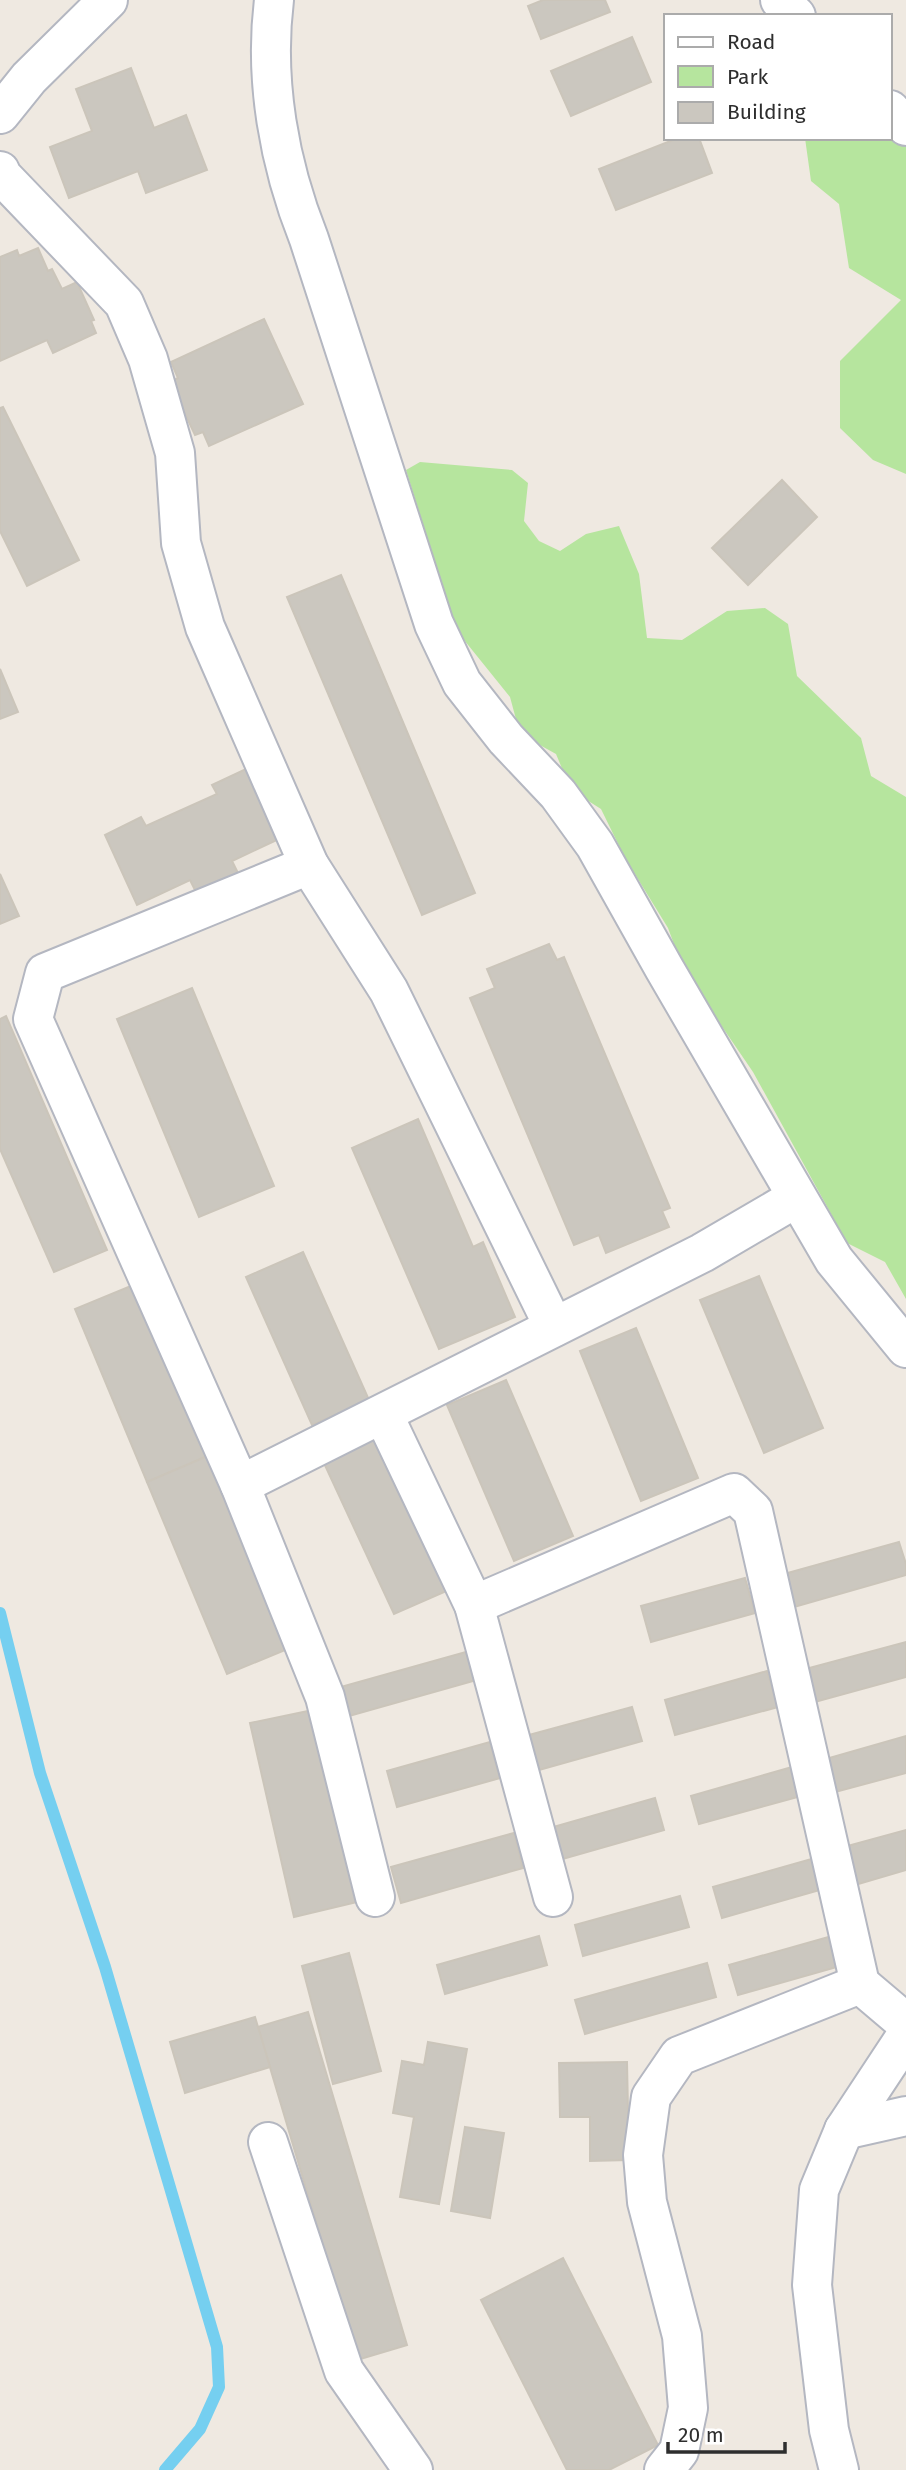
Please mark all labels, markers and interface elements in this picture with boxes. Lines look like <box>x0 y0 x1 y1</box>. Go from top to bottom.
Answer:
legend <box>664 14 892 140</box>
text: Road <box>727 29 775 55</box>
text: Park <box>727 64 769 90</box>
text: Building <box>727 99 806 125</box>
scale bar <box>668 2410 785 2454</box>
text: 20 m <box>678 2422 724 2448</box>

